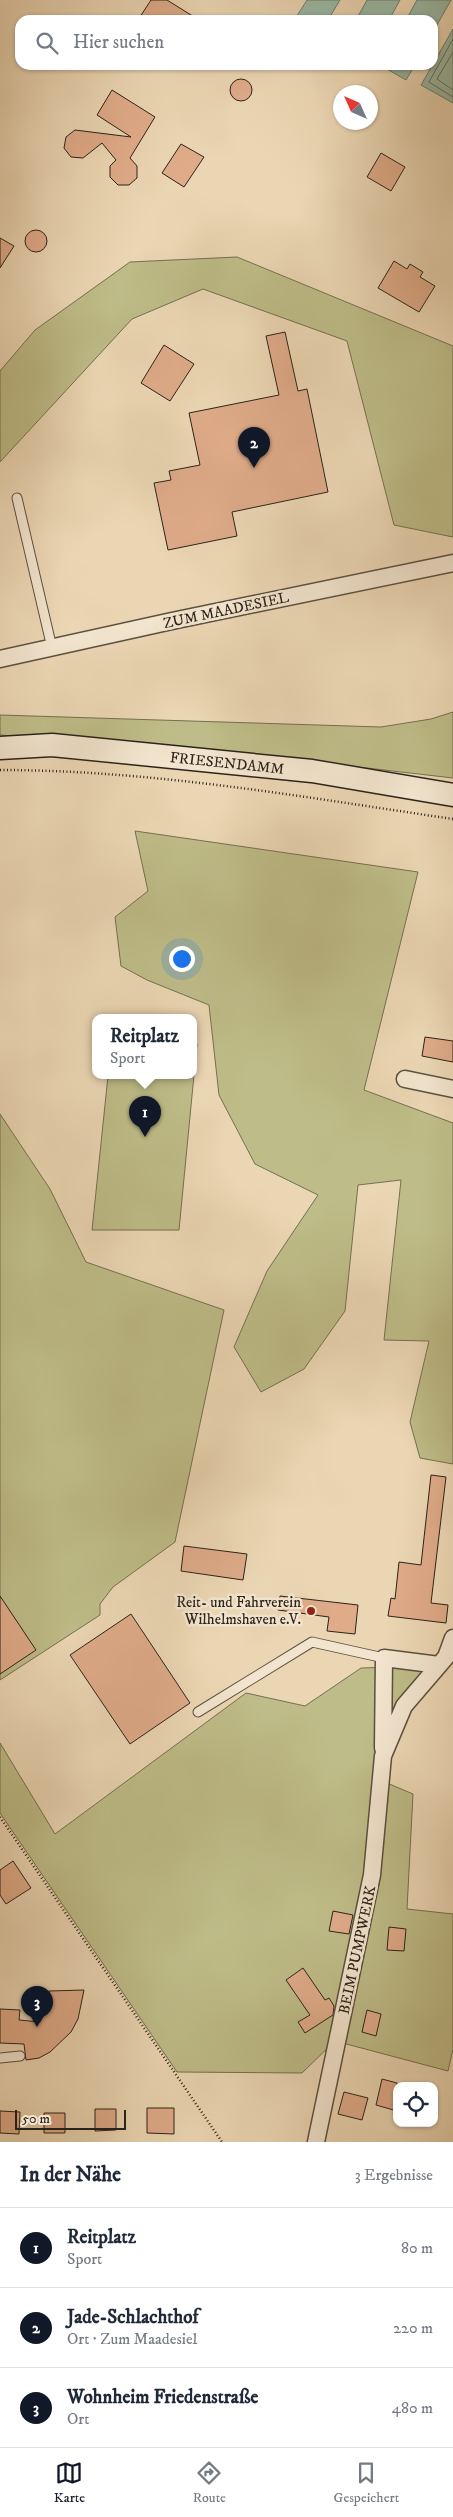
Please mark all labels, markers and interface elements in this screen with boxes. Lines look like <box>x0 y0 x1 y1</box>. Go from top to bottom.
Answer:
search box <box>15 15 438 70</box>
icon: search <box>33 29 61 57</box>
text: Hier suchen <box>73 31 164 54</box>
north arrow <box>333 85 378 130</box>
pin: 2 <box>238 427 270 468</box>
street label: ZUM MAADESIEL <box>162 588 291 633</box>
street label: FRIESENDAMM <box>169 748 285 779</box>
your location <box>169 946 195 972</box>
popup <box>92 1014 197 1079</box>
text: Reitplatz <box>110 1025 179 1048</box>
text: Sport <box>110 1048 145 1068</box>
pin: 1 <box>129 1096 161 1137</box>
place label: Reit- und Fahrverein Wilhelmshaven e.V. <box>176 1593 301 1629</box>
marker: Reit- und Fahrverein Wilhelmshaven e.V. <box>305 1605 317 1617</box>
street label: BEIM PUMPWERK <box>335 1884 380 2016</box>
pin: 3 <box>21 1986 53 2027</box>
map controls <box>393 2082 438 2127</box>
button: locate <box>393 2082 438 2127</box>
scale bar <box>15 2107 126 2130</box>
text: 50 m <box>22 2110 50 2128</box>
text: In der Nähe <box>20 2162 121 2188</box>
text: 3 Ergebnisse <box>355 2165 433 2185</box>
text: Reitplatz <box>67 2226 136 2249</box>
text: 1 <box>33 2238 39 2258</box>
text: 80 m <box>401 2238 433 2258</box>
text: Sport <box>67 2249 102 2269</box>
text: Jade-Schlachthof <box>67 2306 198 2329</box>
text: 2 <box>32 2318 40 2338</box>
text: 220 m <box>393 2318 433 2338</box>
text: Ort · Zum Maadesiel <box>67 2329 197 2349</box>
text: Wohnheim Friedenstraße <box>67 2386 258 2409</box>
text: 3 <box>33 2398 39 2418</box>
text: 480 m <box>392 2398 433 2418</box>
text: Ort <box>67 2409 89 2429</box>
tab: Karte <box>54 2459 85 2507</box>
tab: Route <box>193 2459 226 2507</box>
tab: Gespeichert <box>334 2459 399 2507</box>

